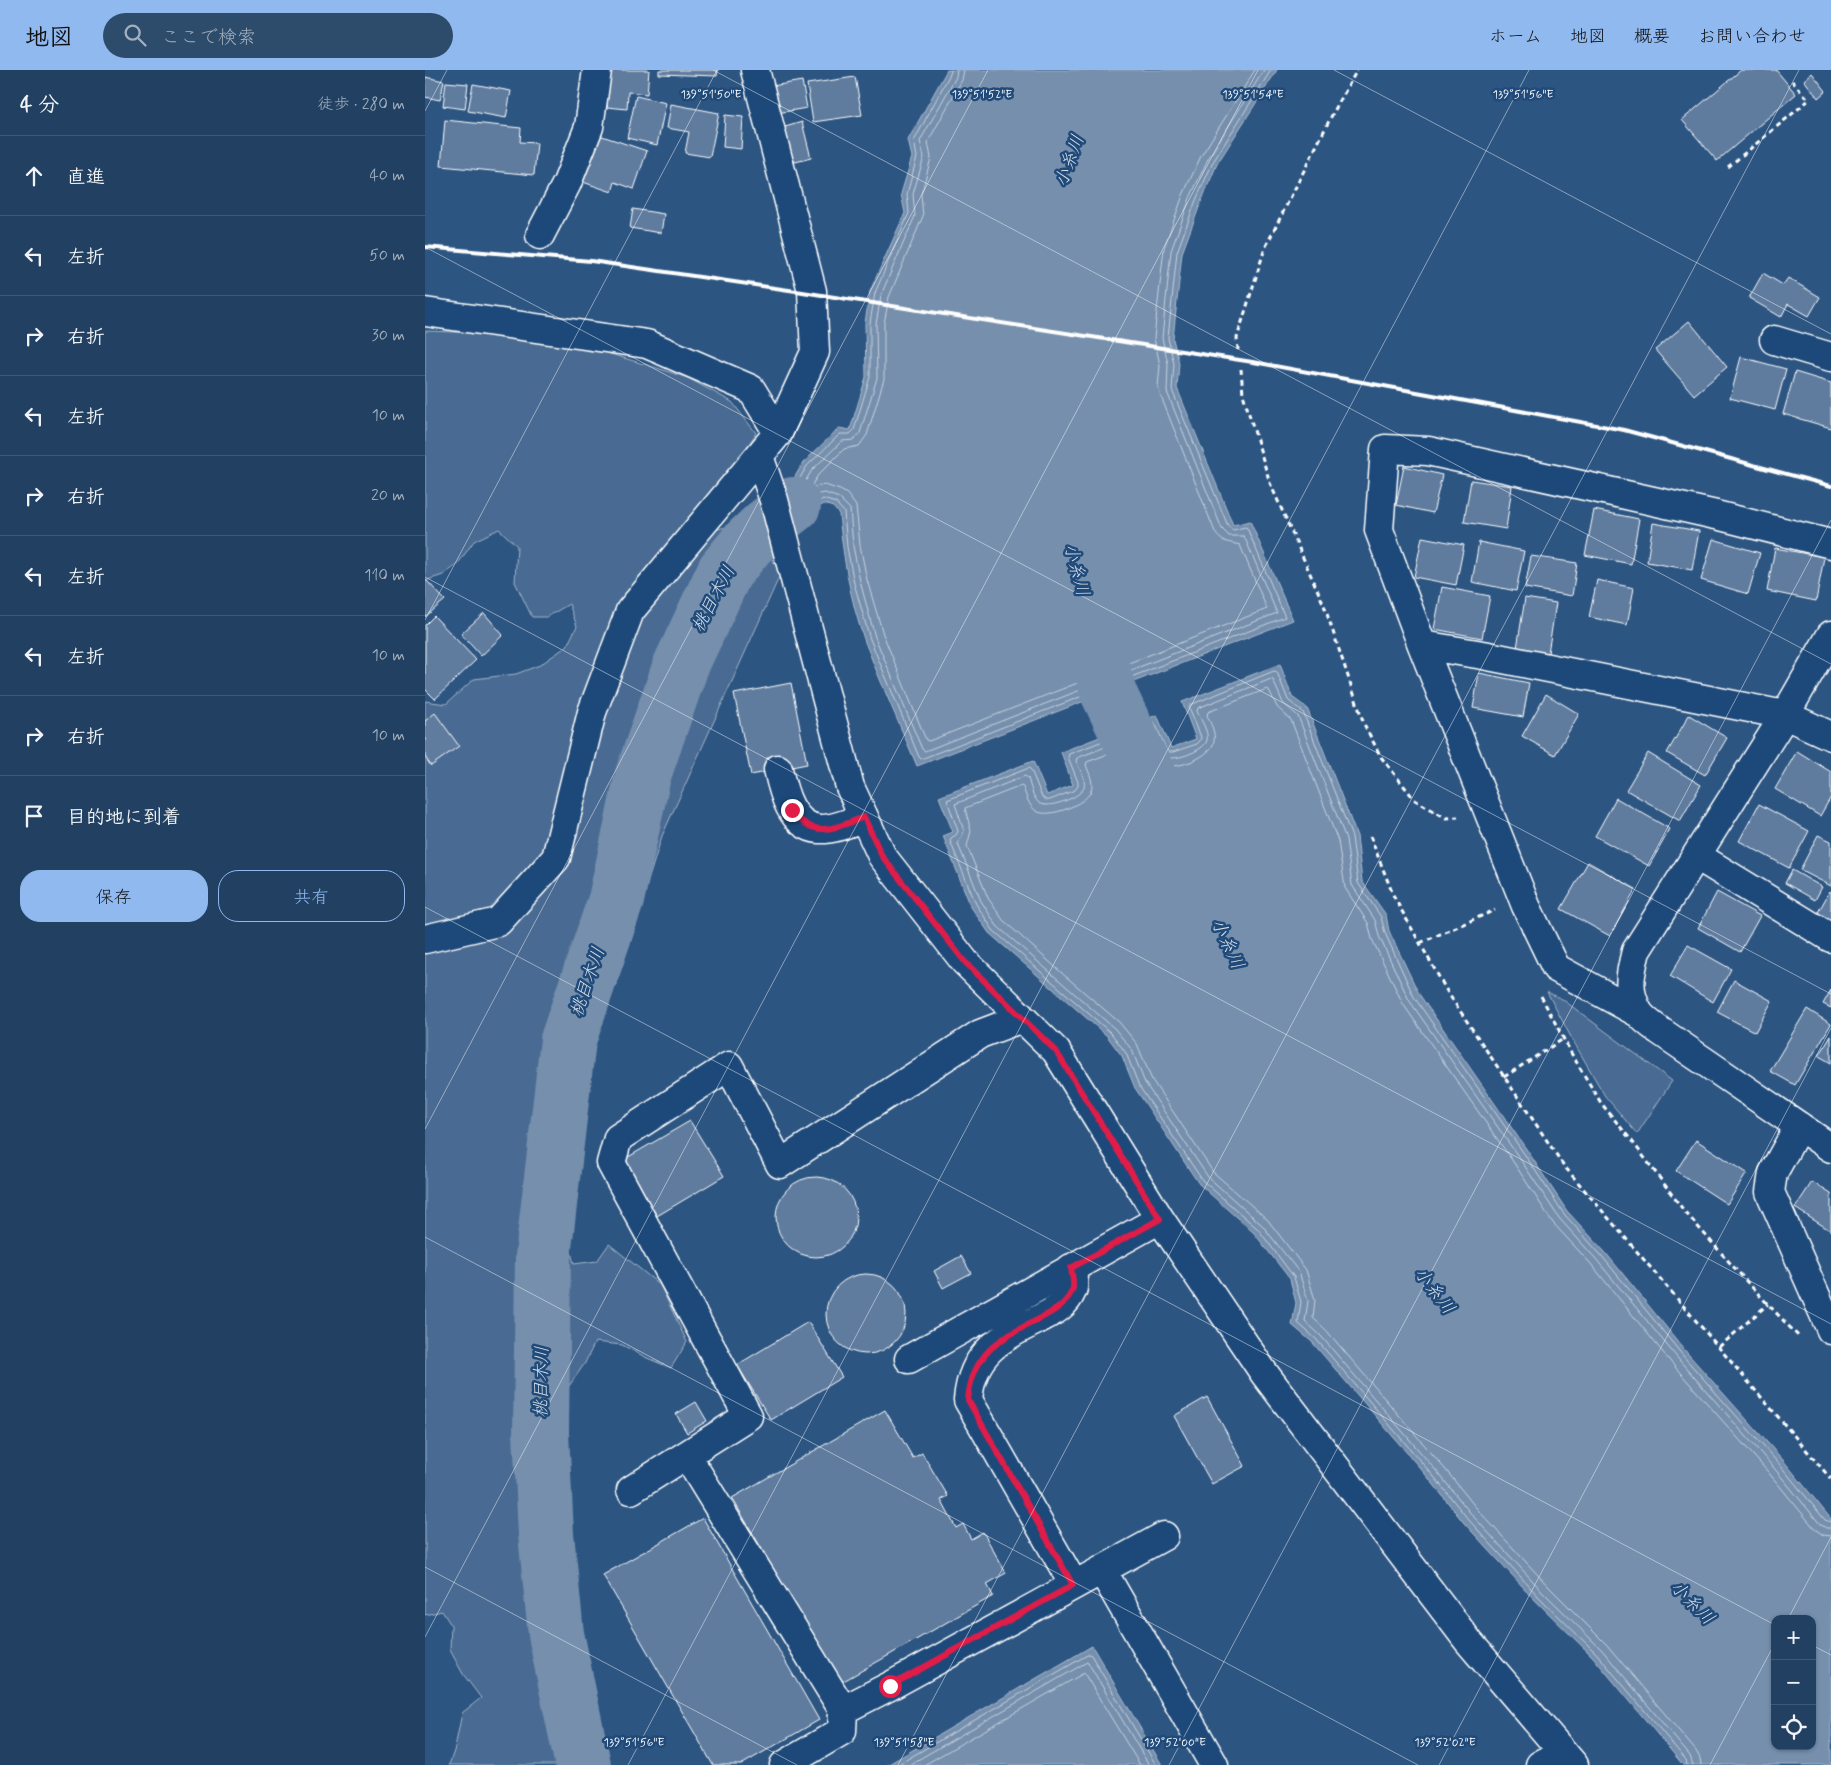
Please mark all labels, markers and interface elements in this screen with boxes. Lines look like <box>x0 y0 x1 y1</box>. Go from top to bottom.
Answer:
search box <box>103 13 453 58</box>
icon: search <box>121 21 149 49</box>
text: 地図 <box>25 23 73 54</box>
text: ここで検索 <box>161 25 256 50</box>
text: ホーム <box>1489 25 1542 49</box>
text: 地図 <box>1570 25 1606 49</box>
text: 概要 <box>1634 25 1670 49</box>
text: お問い合わせ <box>1698 25 1806 49</box>
text: 139°51'50"E <box>680 87 742 103</box>
text: 139°51'52"E <box>952 87 1012 103</box>
text: 139°51'54"E <box>1222 87 1284 103</box>
text: 139°51'56"E <box>1493 87 1553 103</box>
text: 4 分 <box>20 91 59 119</box>
text: 徒歩 · 280 m <box>317 94 405 115</box>
water label: 小糸川 <box>1049 132 1091 190</box>
icon: ahead <box>20 162 48 190</box>
text: 直進 <box>67 165 105 190</box>
text: 40 m <box>369 165 405 186</box>
icon: left <box>20 242 48 270</box>
text: 左折 <box>67 245 105 270</box>
text: 50 m <box>369 245 405 266</box>
icon: right <box>20 322 48 350</box>
text: 右折 <box>67 325 105 350</box>
text: 30 m <box>372 325 405 346</box>
icon: left <box>20 402 48 430</box>
text: 左折 <box>67 405 105 430</box>
text: 10 m <box>372 405 405 426</box>
icon: right <box>20 482 48 510</box>
text: 右折 <box>67 485 105 510</box>
text: 20 m <box>371 485 405 506</box>
water label: 小糸川 <box>1057 541 1095 599</box>
icon: left <box>20 562 48 590</box>
water label: 桃目木川 <box>687 562 741 636</box>
text: 左折 <box>67 565 105 590</box>
text: 110 m <box>364 565 405 586</box>
icon: left <box>20 642 48 670</box>
text: 左折 <box>67 645 105 670</box>
text: 10 m <box>372 645 405 666</box>
icon: right <box>20 722 48 750</box>
text: 右折 <box>67 725 105 750</box>
text: 10 m <box>372 725 405 746</box>
route end <box>781 799 804 822</box>
icon: arrive <box>20 802 48 830</box>
text: 目的地に到着 <box>67 805 181 830</box>
button: 保存 <box>20 870 208 922</box>
button: 共有 <box>218 870 405 922</box>
water label: 小糸川 <box>1205 914 1249 974</box>
water label: 桃目木川 <box>565 944 611 1020</box>
water label: 小糸川 <box>1408 1262 1460 1320</box>
water label: 桃目木川 <box>529 1346 555 1418</box>
water label: 小糸川 <box>1664 1575 1720 1631</box>
map controls <box>1771 1615 1816 1750</box>
button: + <box>1771 1615 1816 1660</box>
button: − <box>1771 1660 1816 1705</box>
route start <box>879 1675 902 1698</box>
button: locate <box>1771 1705 1816 1750</box>
text: 139°51'56"E <box>604 1735 664 1751</box>
text: 139°51'58"E <box>874 1735 934 1751</box>
text: 139°52'00"E <box>1144 1735 1206 1751</box>
text: 139°52'02"E <box>1414 1735 1476 1751</box>

